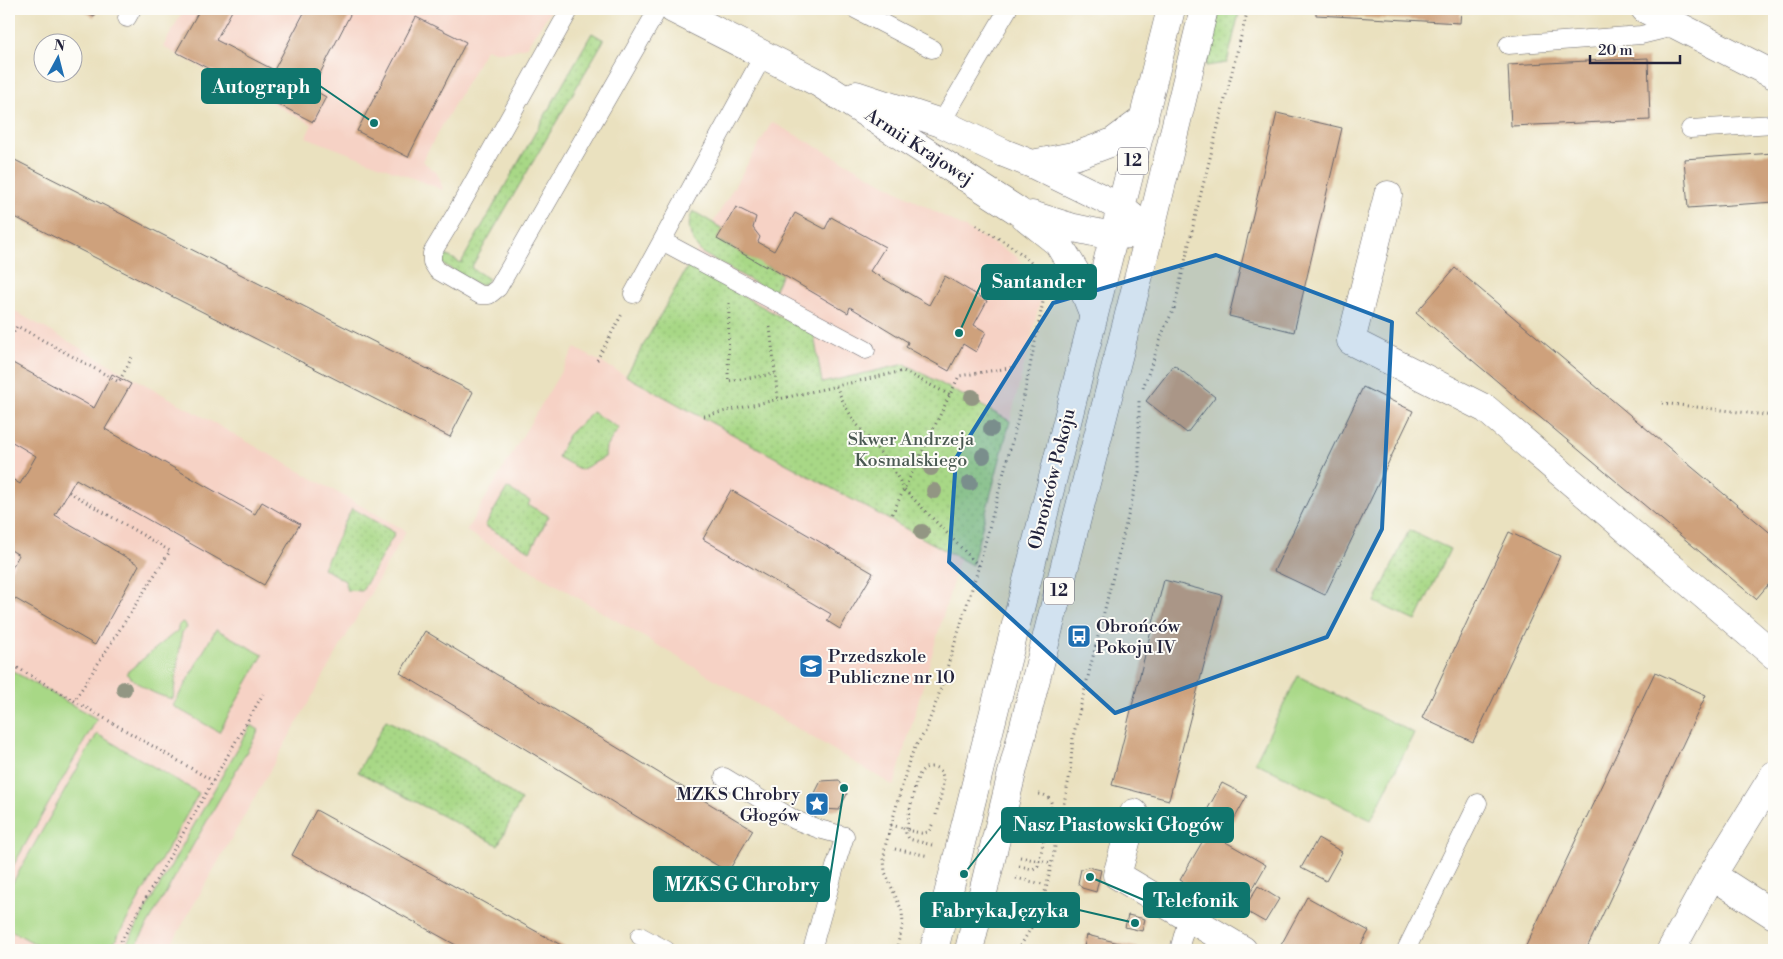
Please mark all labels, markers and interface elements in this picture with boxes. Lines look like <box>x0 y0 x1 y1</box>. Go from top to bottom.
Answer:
north arrow <box>32 32 82 82</box>
scale bar <box>1590 32 1680 64</box>
text: N <box>53 36 66 56</box>
text: 20 m <box>1598 41 1633 60</box>
callout: Autograph <box>202 69 320 103</box>
text: Autograph <box>211 75 310 99</box>
street label: Armii Krajowej <box>860 103 978 191</box>
road number: 12 <box>1118 148 1148 175</box>
callout: Santander <box>982 265 1096 299</box>
text: Santander <box>992 270 1086 294</box>
street label: Obrońców Pokoju <box>1023 405 1081 552</box>
park label: Skwer Andrzeja Kosmalskiego <box>848 428 975 472</box>
road number: 12 <box>1044 578 1074 604</box>
place label: Obrońców Pokoju IV <box>1096 615 1181 659</box>
bus stop icon: Obrońców Pokoju IV <box>1066 623 1092 649</box>
place label: Przedszkole Publiczne nr 10 <box>828 645 955 689</box>
school or university icon: Przedszkole Publiczne nr 10 <box>798 653 824 679</box>
place label: MZKS Chrobry Głogów <box>676 783 801 827</box>
place icon: MZKS Chrobry Głogów <box>804 791 830 817</box>
callout: Nasz Piastowski Głogów <box>1002 808 1233 842</box>
text: Nasz Piastowski Głogów <box>1013 813 1224 837</box>
callout: MZKS G Chrobry <box>654 867 829 901</box>
text: MZKS G Chrobry <box>665 873 820 897</box>
callout: Telefonik <box>1144 883 1249 917</box>
text: Telefonik <box>1153 889 1239 913</box>
callout: Fabryka Języka <box>921 893 1079 927</box>
text: Fabryka Języka <box>931 899 1069 923</box>

